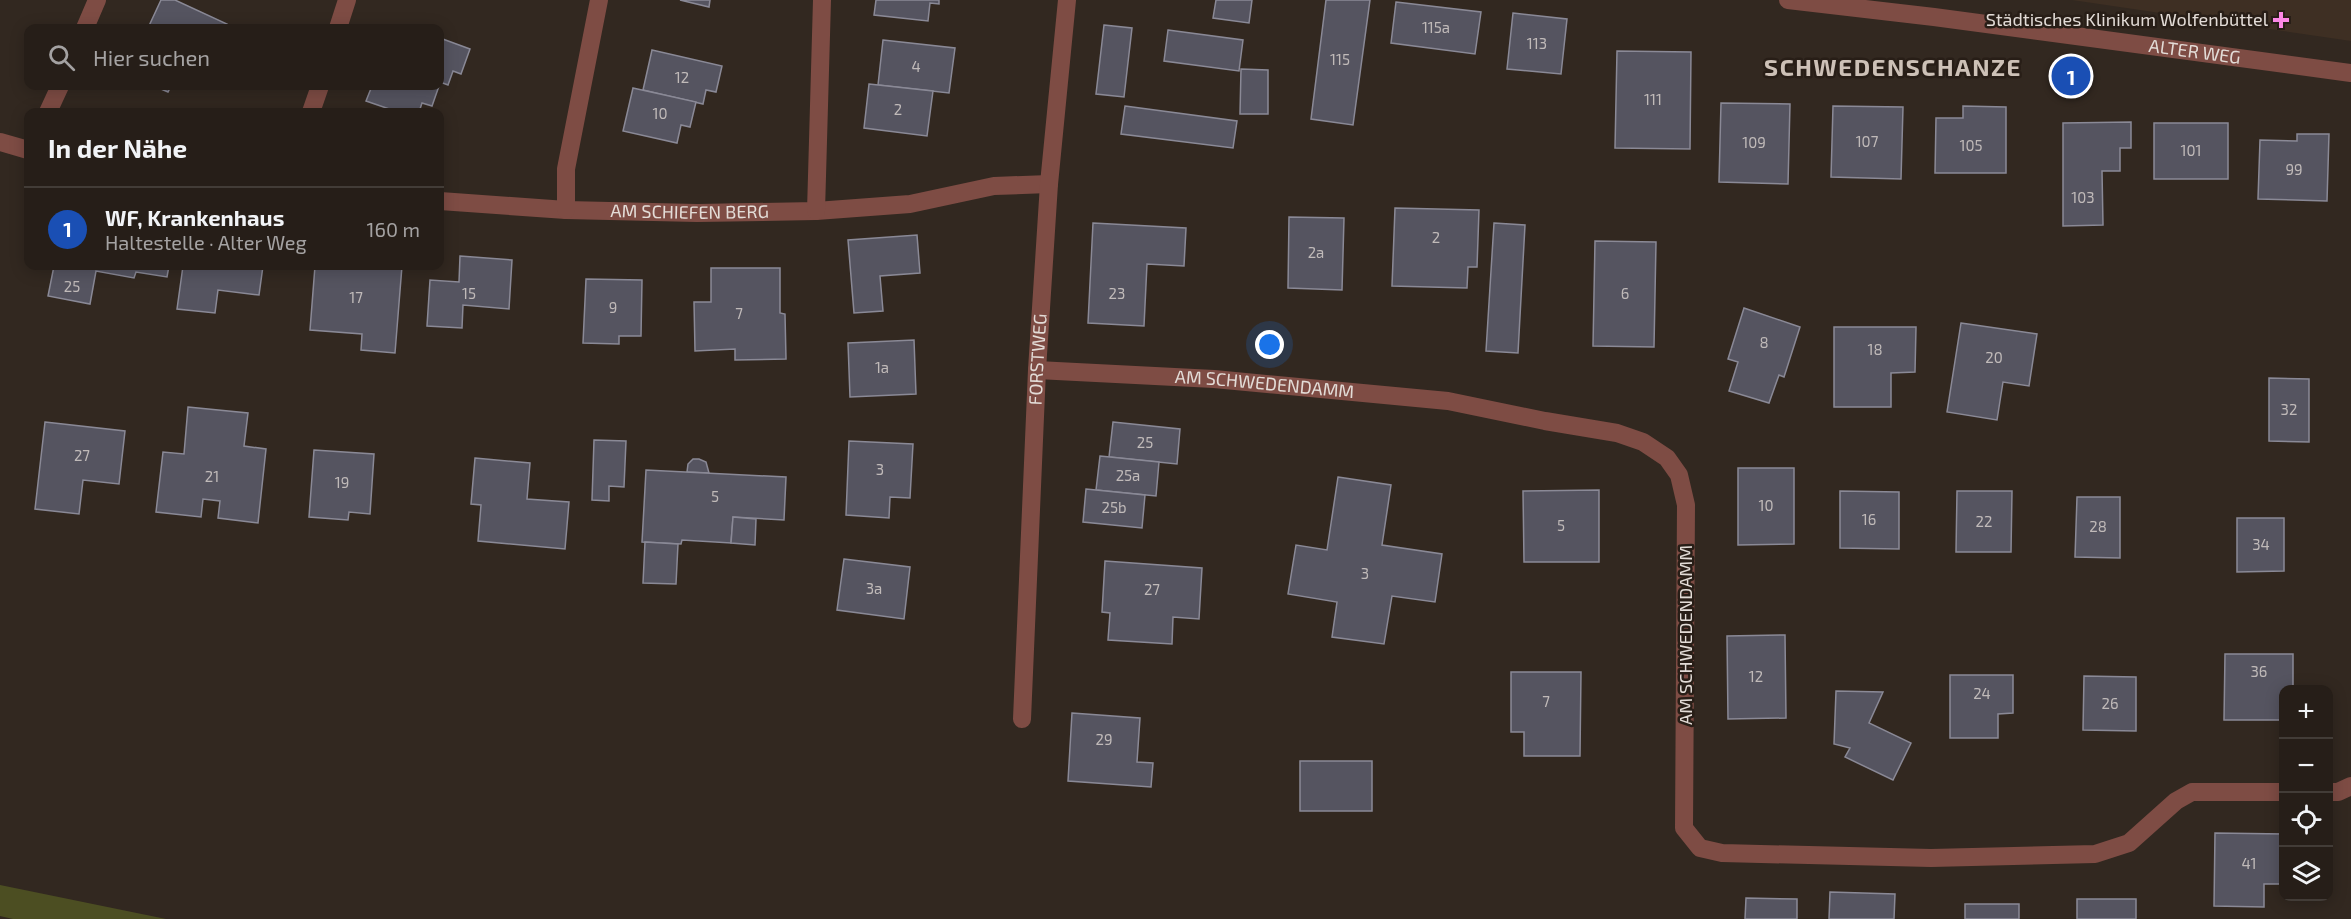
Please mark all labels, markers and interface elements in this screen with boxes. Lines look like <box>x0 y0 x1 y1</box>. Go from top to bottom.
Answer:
place label: Städtisches Klinikum Wolfenbüttel <box>1986 8 2269 30</box>
marker: Städtisches Klinikum Wolfenbüttel <box>2272 11 2290 29</box>
house number: 115a <box>1422 18 1450 36</box>
search box <box>24 24 444 90</box>
house number: 113 <box>1527 34 1547 52</box>
street label: ALTER WEG <box>2148 34 2242 68</box>
icon: search <box>45 41 78 74</box>
text: Hier suchen <box>93 44 210 70</box>
house number: 115 <box>1330 50 1350 68</box>
district label: SCHWEDENSCHANZE <box>1764 52 2022 81</box>
pin: 1 <box>2052 54 2090 98</box>
house number: 4 <box>911 57 921 75</box>
house number: 12 <box>675 68 689 86</box>
house number: 111 <box>1644 90 1662 108</box>
house number: 2 <box>894 100 902 118</box>
house number: 10 <box>652 104 668 122</box>
text: In der Nähe <box>48 132 187 163</box>
house number: 107 <box>1856 132 1879 150</box>
house number: 109 <box>1742 133 1766 151</box>
house number: 105 <box>1959 136 1983 154</box>
house number: 101 <box>2181 141 2202 159</box>
house number: 99 <box>2285 160 2303 178</box>
house number: 103 <box>2071 188 2095 206</box>
street label: AM SCHIEFEN BERG <box>610 199 769 223</box>
text: WF, Krankenhaus <box>105 204 284 230</box>
text: 1 <box>63 217 72 241</box>
text: 160 m <box>367 217 420 241</box>
house number: 2 <box>1432 228 1440 246</box>
text: Haltestelle · Alter Weg <box>105 230 307 254</box>
house number: 2a <box>1308 243 1324 261</box>
house number: 25 <box>64 277 80 295</box>
house number: 15 <box>462 284 476 302</box>
house number: 23 <box>1109 284 1125 302</box>
house number: 6 <box>1621 284 1629 302</box>
house number: 17 <box>349 288 363 306</box>
house number: 9 <box>609 298 617 316</box>
house number: 7 <box>735 304 743 322</box>
street label: FORSTWEG <box>1024 313 1051 406</box>
your location <box>1255 330 1284 359</box>
house number: 8 <box>1759 333 1769 351</box>
house number: 18 <box>1867 340 1883 358</box>
house number: 20 <box>1985 348 2003 366</box>
house number: 1a <box>875 358 889 376</box>
street label: AM SCHWEDENDAMM <box>1174 365 1355 402</box>
house number: 32 <box>2281 400 2297 418</box>
house number: 25 <box>1137 433 1153 451</box>
house number: 27 <box>74 446 90 464</box>
house number: 3 <box>876 460 884 478</box>
house number: 25a <box>1116 466 1140 484</box>
house number: 21 <box>205 467 219 485</box>
house number: 19 <box>335 473 349 491</box>
house number: 5 <box>711 487 719 505</box>
house number: 10 <box>1758 496 1774 514</box>
house number: 25b <box>1101 498 1127 516</box>
house number: 16 <box>1862 510 1876 528</box>
house number: 22 <box>1976 512 1992 530</box>
house number: 5 <box>1557 516 1565 534</box>
house number: 28 <box>2089 517 2107 535</box>
house number: 34 <box>2252 535 2270 553</box>
street label: AM SCHWEDENDAMM <box>1674 545 1696 725</box>
house number: 3 <box>1361 564 1369 582</box>
house number: 3a <box>866 579 882 597</box>
house number: 27 <box>1144 580 1160 598</box>
house number: 36 <box>2251 662 2267 680</box>
house number: 12 <box>1749 667 1763 685</box>
house number: 24 <box>1973 684 1991 702</box>
map controls <box>2279 685 2333 901</box>
button: + <box>2279 685 2333 739</box>
house number: 7 <box>1542 692 1550 710</box>
house number: 26 <box>2101 694 2119 712</box>
house number: 29 <box>1095 730 1113 748</box>
button: − <box>2279 739 2333 793</box>
button: locate <box>2279 793 2333 847</box>
button: layers <box>2279 847 2333 901</box>
house number: 41 <box>2241 854 2257 872</box>

